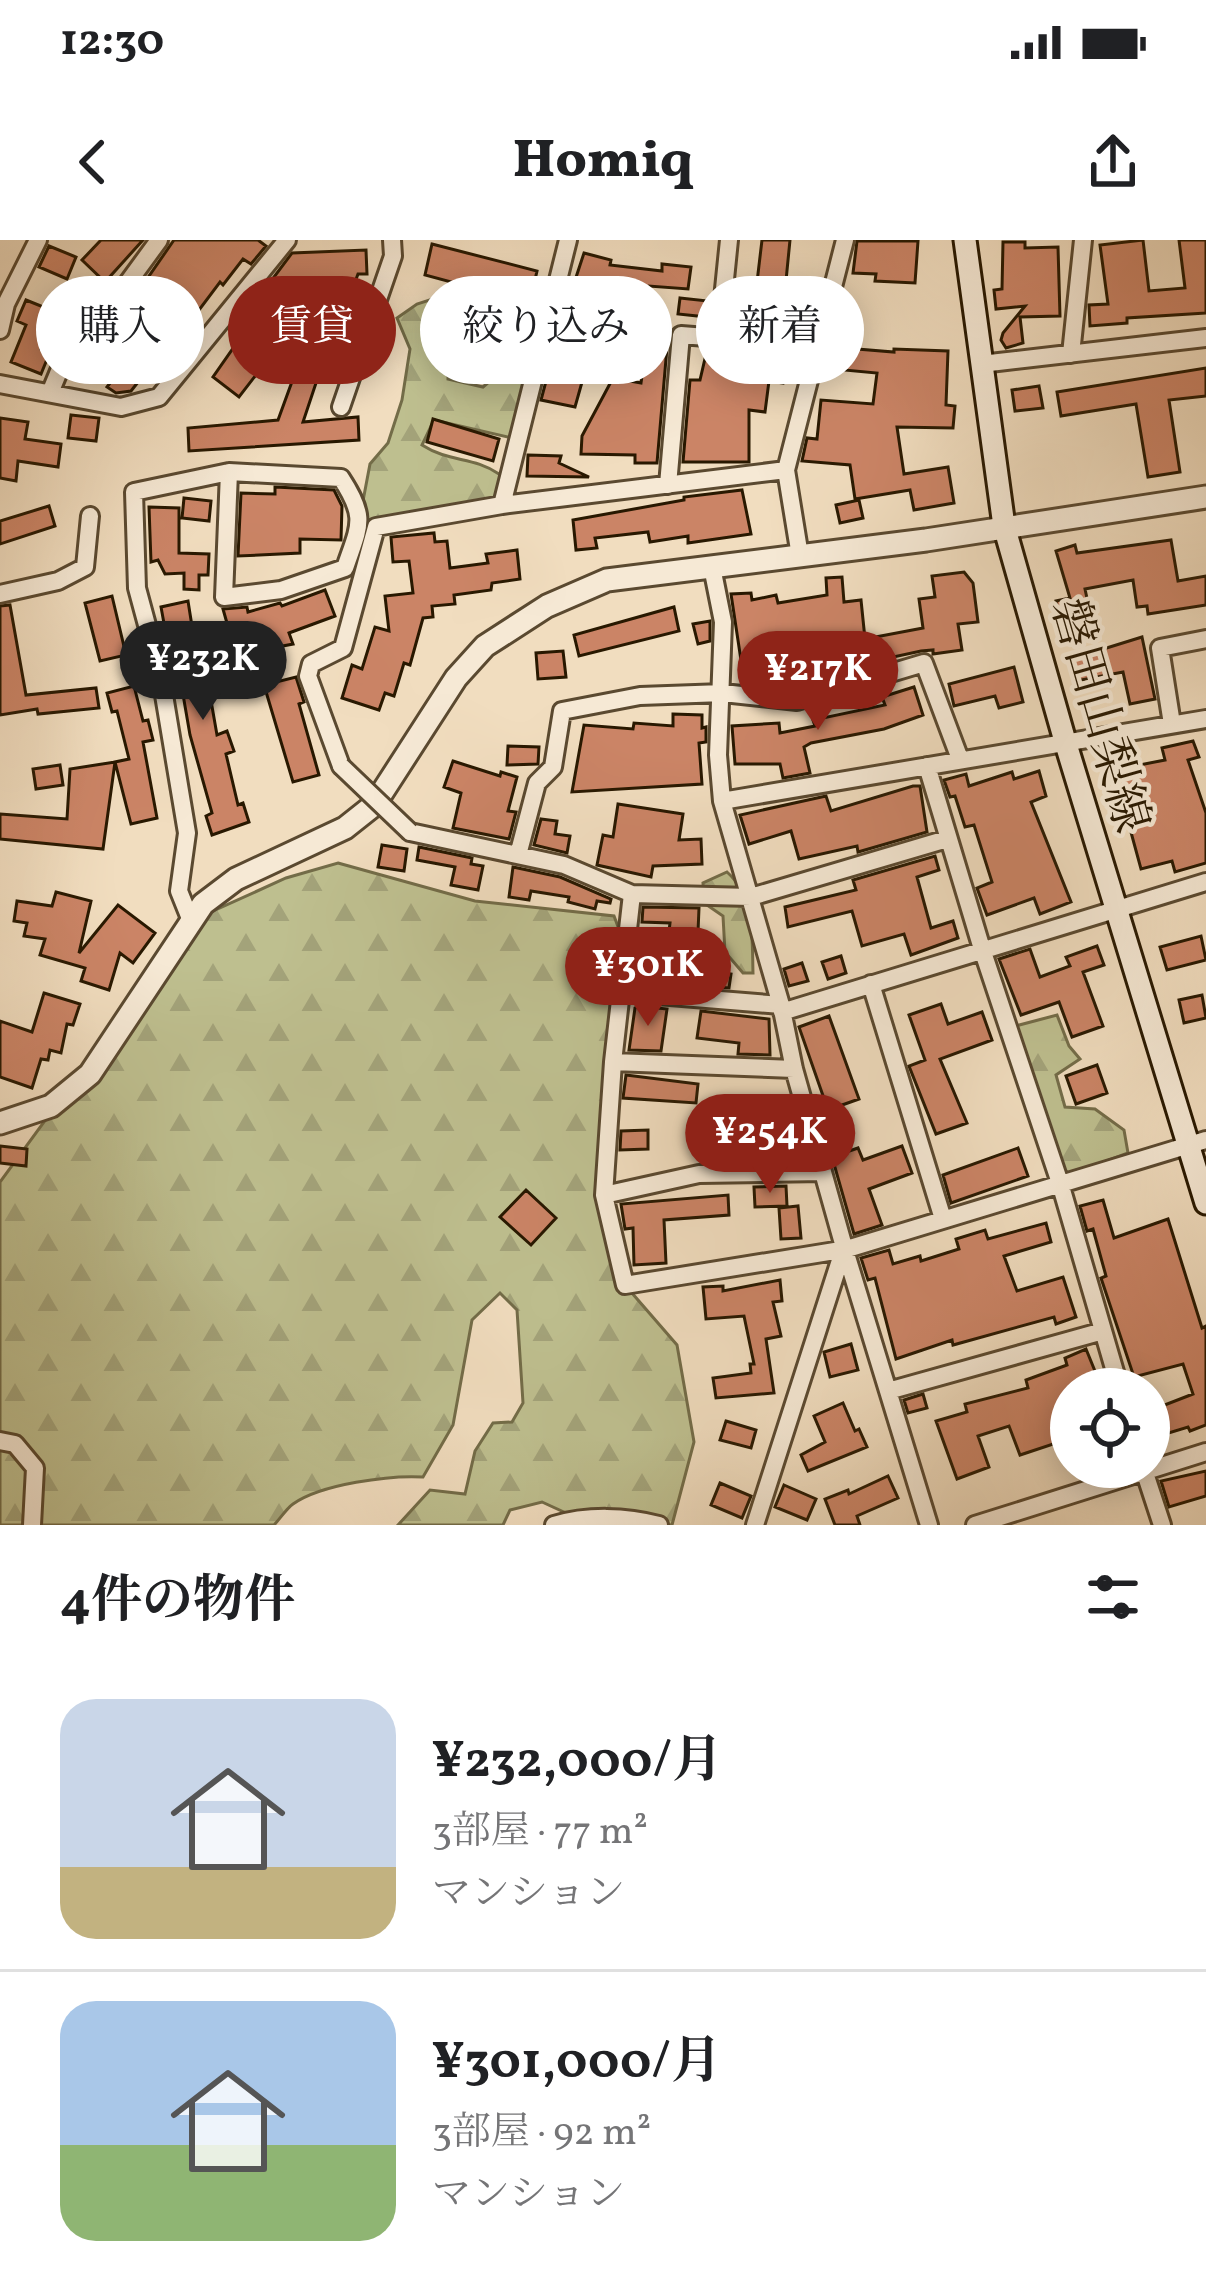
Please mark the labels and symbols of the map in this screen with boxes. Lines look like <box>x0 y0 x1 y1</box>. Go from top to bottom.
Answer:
street label: 磐田山梨線 <box>1032 592 1163 841</box>
pin: ¥232K <box>119 621 287 723</box>
pin: ¥217K <box>734 631 902 733</box>
pin: ¥301K <box>564 927 732 1029</box>
pin: ¥254K <box>686 1094 854 1196</box>

